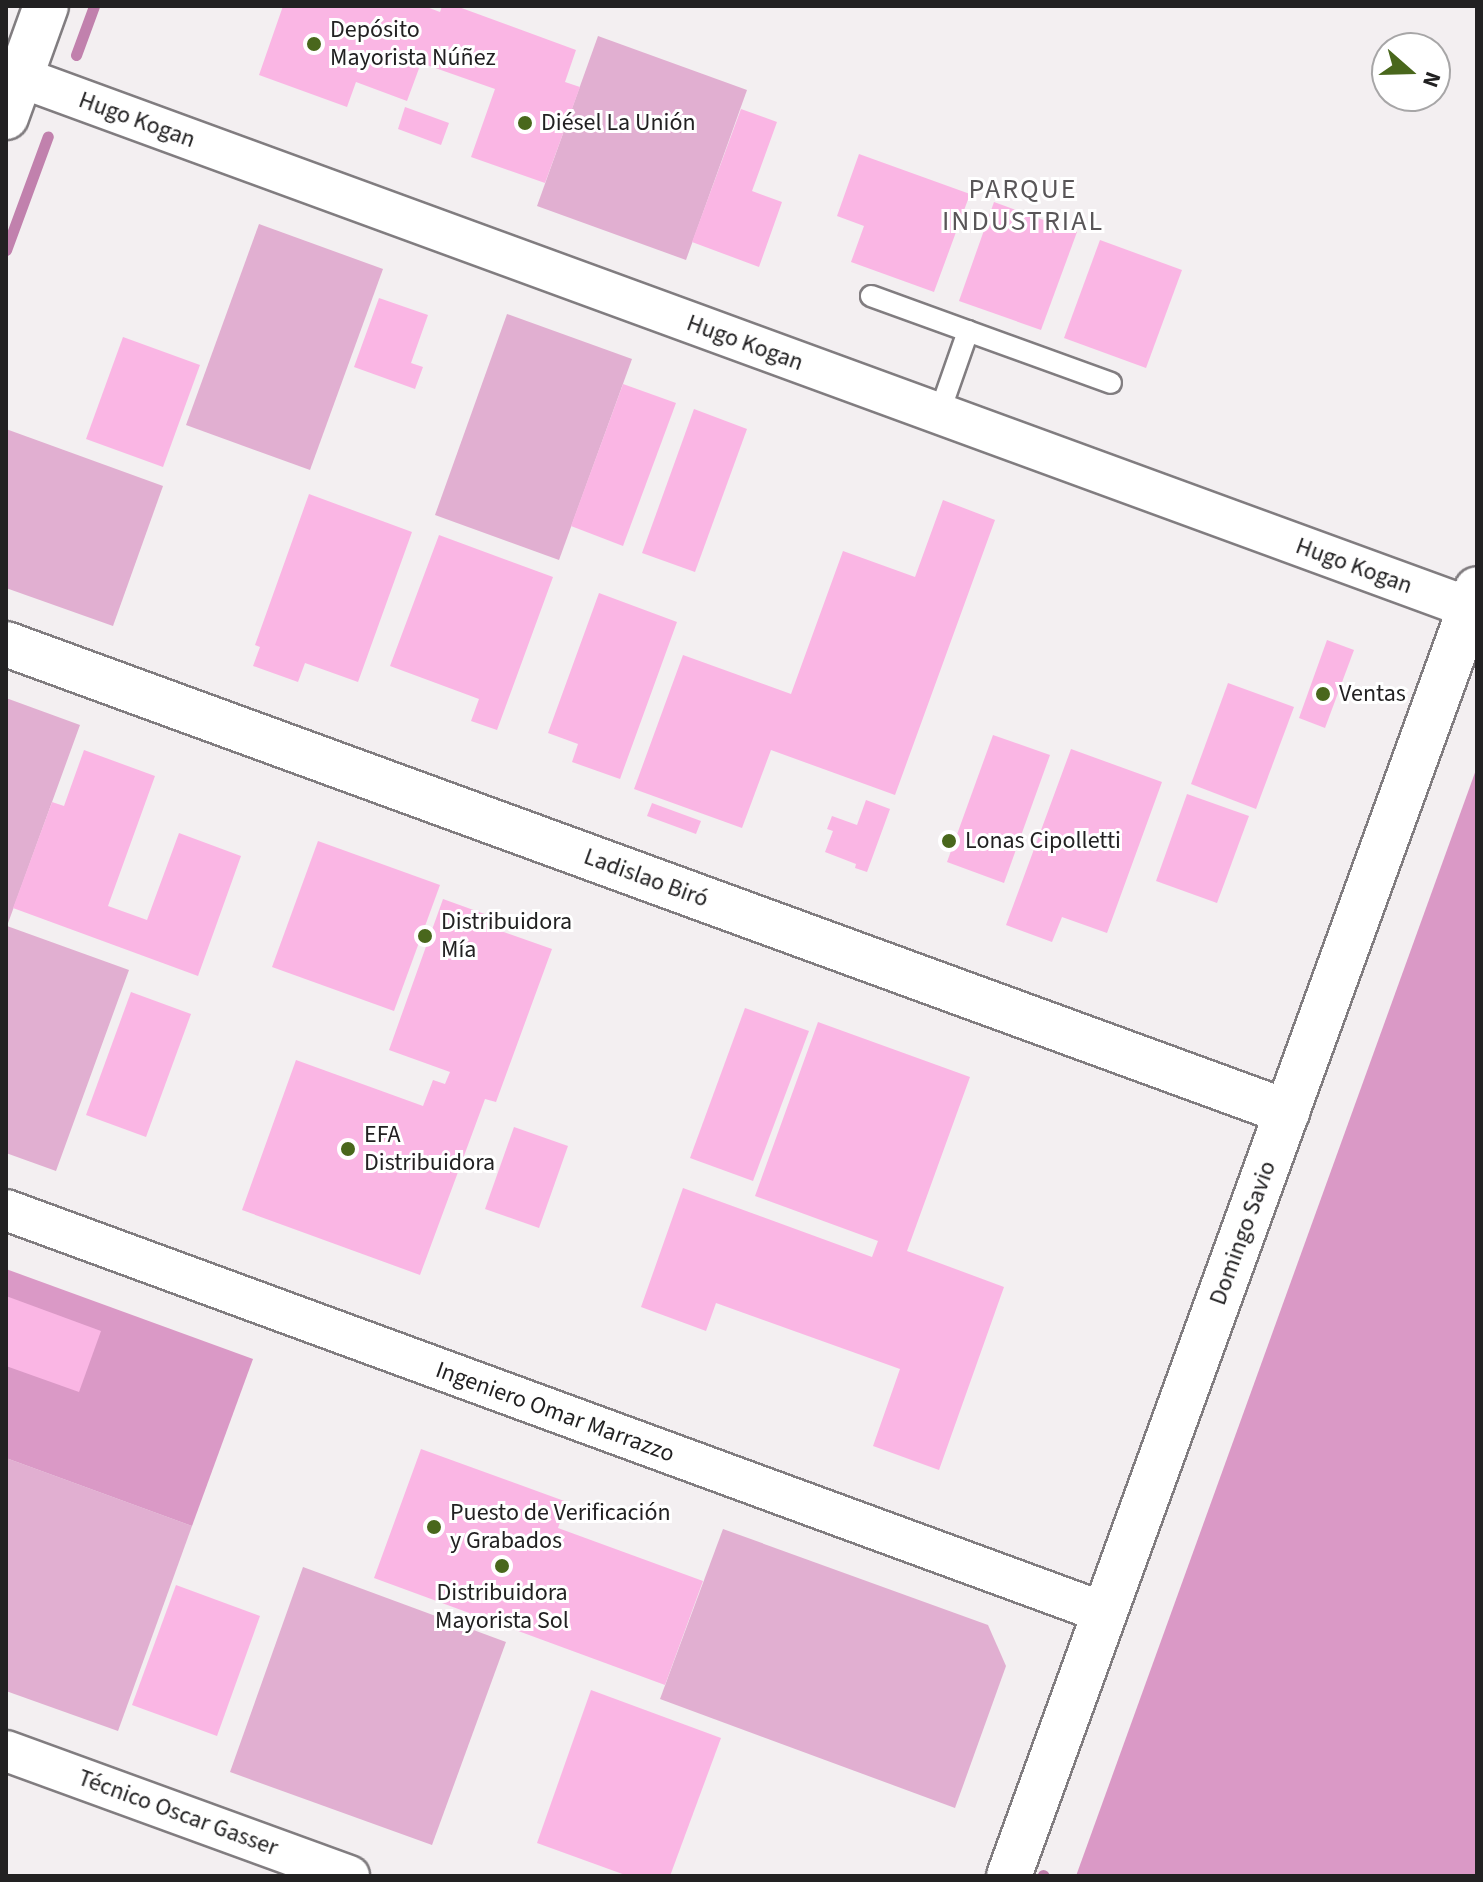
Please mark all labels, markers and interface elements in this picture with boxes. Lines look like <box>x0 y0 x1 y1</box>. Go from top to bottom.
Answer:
place label: Depósito Mayorista Núñez <box>330 16 496 72</box>
north arrow <box>1371 32 1451 112</box>
marker: Depósito Mayorista Núñez <box>305 35 323 53</box>
text: N <box>1414 67 1449 92</box>
street label: Hugo Kogan <box>75 86 199 154</box>
place label: Diésel La Unión <box>541 109 696 137</box>
marker: Diésel La Unión <box>516 114 534 132</box>
district label: PARQUE INDUSTRIAL <box>942 172 1104 238</box>
street label: Hugo Kogan <box>683 309 807 377</box>
street label: Hugo Kogan <box>1292 532 1416 600</box>
place label: Ventas <box>1339 680 1406 708</box>
marker: Ventas <box>1314 685 1332 703</box>
place label: Lonas Cipolletti <box>965 827 1121 855</box>
marker: Lonas Cipolletti <box>940 832 958 850</box>
street label: Ladislao Biró <box>580 842 712 914</box>
place label: Distribuidora Mía <box>441 908 572 964</box>
marker: Distribuidora Mía <box>416 927 434 945</box>
place label: EFA Distribuidora <box>364 1121 495 1177</box>
marker: EFA Distribuidora <box>339 1140 357 1158</box>
street label: Domingo Savio <box>1204 1157 1282 1309</box>
street label: Ingeniero Omar Marrazzo <box>432 1355 678 1469</box>
place label: Puesto de Verificación y Grabados <box>450 1499 671 1555</box>
marker: Puesto de Verificación y Grabados <box>425 1518 443 1536</box>
marker: Distribuidora Mayorista Sol <box>493 1557 511 1575</box>
place label: Distribuidora Mayorista Sol <box>435 1579 569 1635</box>
street label: Técnico Oscar Gasser <box>74 1763 282 1863</box>

